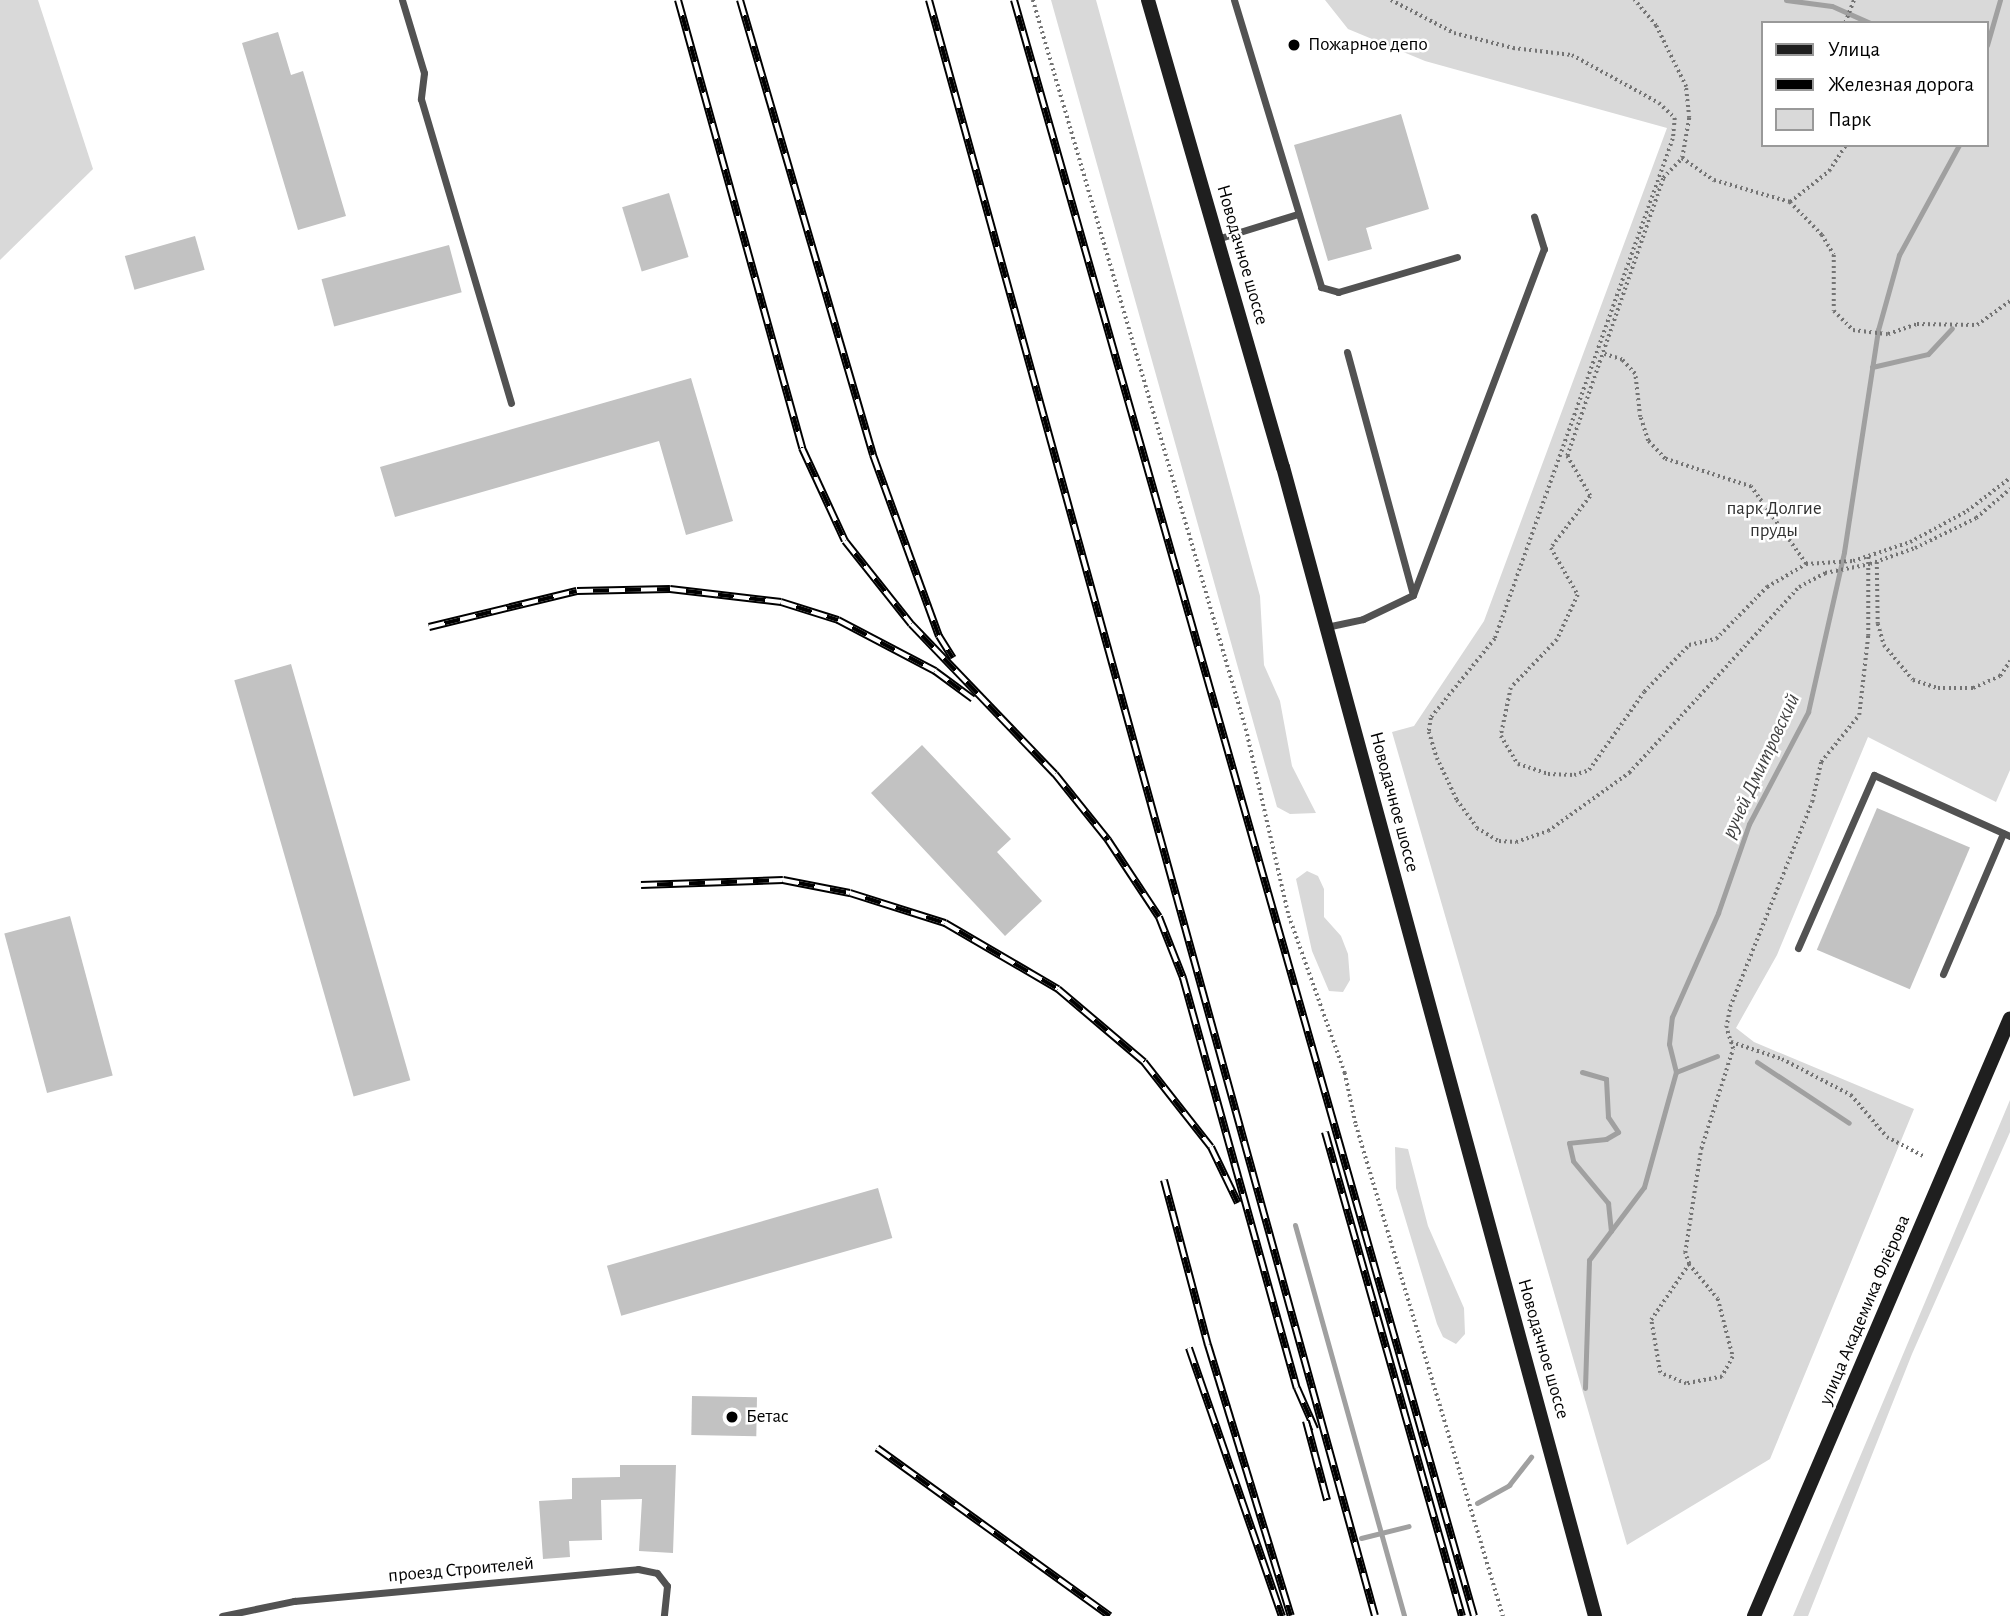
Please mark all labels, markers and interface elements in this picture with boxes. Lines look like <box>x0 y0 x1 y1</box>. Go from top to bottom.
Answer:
legend <box>1762 21 1989 147</box>
place label: Пожарное депо <box>1308 34 1428 56</box>
marker: Пожарное депо <box>1286 37 1302 53</box>
text: Улица <box>1828 39 1880 60</box>
text: Железная дорога <box>1828 74 1974 95</box>
text: Парк <box>1828 109 1871 130</box>
street label: Новодачное шоссе <box>1211 182 1273 328</box>
park label: парк Долгие пруды <box>1726 498 1822 542</box>
water label: ручей Дмитровский <box>1716 690 1806 842</box>
street label: Новодачное шоссе <box>1364 729 1424 875</box>
street label: улица Академика Флёрова <box>1815 1212 1915 1408</box>
street label: Новодачное шоссе <box>1512 1276 1574 1422</box>
place label: Бетас <box>746 1406 789 1428</box>
marker: Бетас <box>724 1409 740 1425</box>
street label: проезд Строителей <box>387 1552 535 1588</box>

